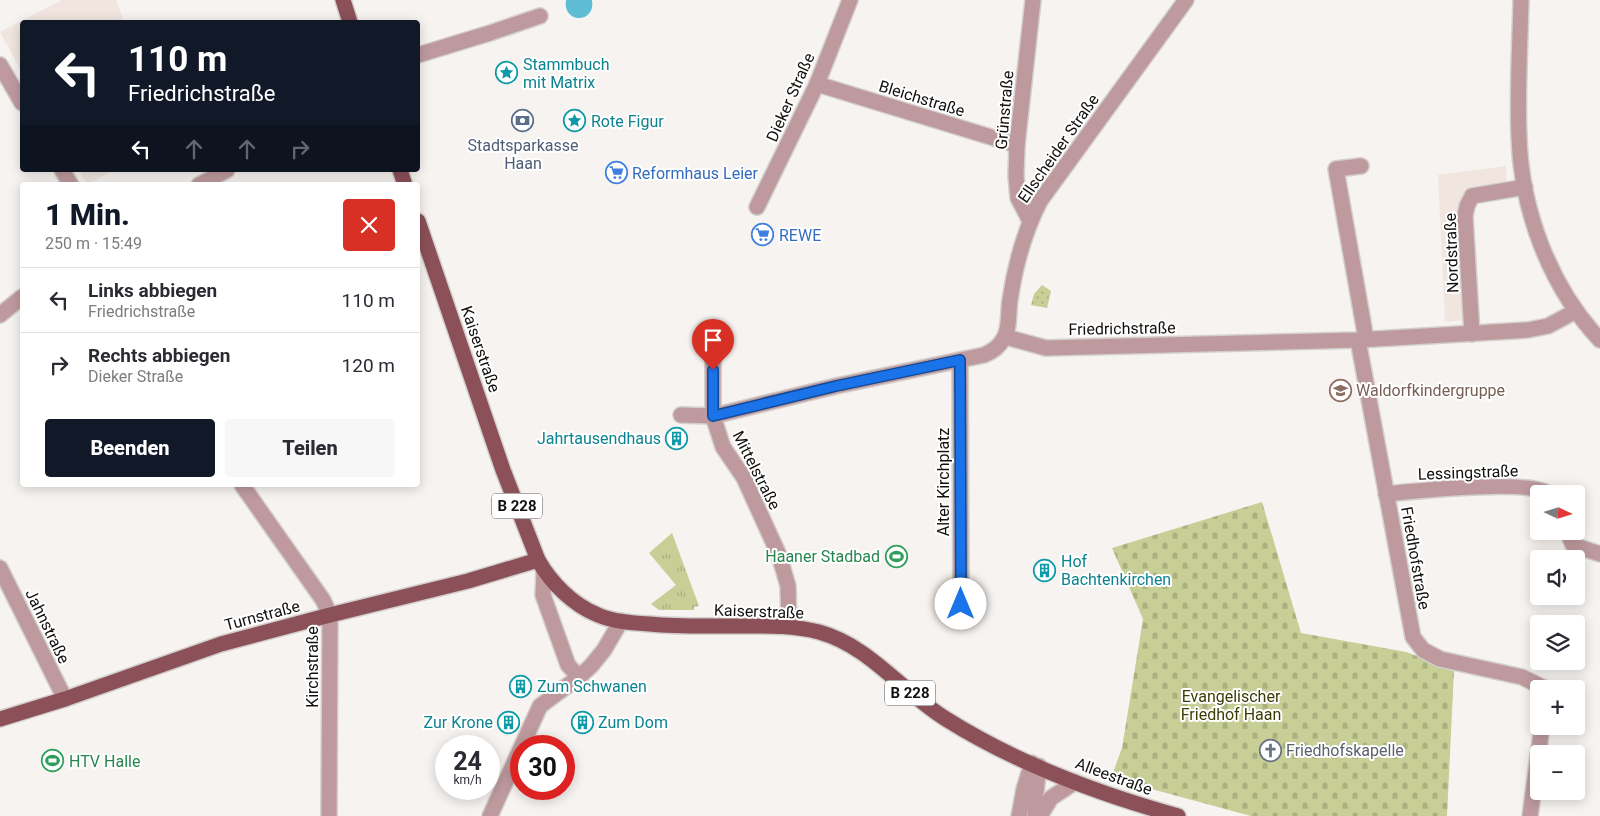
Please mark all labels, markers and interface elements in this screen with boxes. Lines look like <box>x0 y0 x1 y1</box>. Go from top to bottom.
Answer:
text: 110 m <box>128 39 227 80</box>
icon: left <box>45 40 110 105</box>
street label: Dieker Straße <box>762 50 819 145</box>
place label: Stammbuch mit Matrix <box>523 55 610 92</box>
place icon: Stammbuch mit Matrix <box>495 61 519 85</box>
street label: Grünstraße <box>992 70 1017 150</box>
street label: Bleichstraße <box>877 76 967 121</box>
text: Friedrichstraße <box>128 81 276 106</box>
street label: Ellscheider Straße <box>1014 90 1103 206</box>
bank icon: Stadtsparkasse Haan <box>511 109 535 133</box>
place icon: Rote Figur <box>563 109 587 133</box>
place label: Rote Figur <box>591 112 664 131</box>
icon: left <box>127 135 155 163</box>
icon: ahead <box>180 135 208 163</box>
icon: ahead <box>233 135 261 163</box>
icon: right <box>286 135 314 163</box>
place label: Stadtsparkasse Haan <box>468 136 578 173</box>
supermarket icon: Reformhaus Leier <box>604 161 628 185</box>
place label: Reformhaus Leier <box>632 164 759 183</box>
text: 1 Min. <box>45 197 130 232</box>
button: close <box>343 199 395 251</box>
street label: Nordstraße <box>1441 213 1462 293</box>
supermarket icon: REWE <box>751 223 775 247</box>
place label: REWE <box>779 226 821 245</box>
text: 250 m · 15:49 <box>45 234 142 253</box>
text: Links abbiegen <box>88 279 217 302</box>
icon: left <box>45 286 73 314</box>
text: 110 m <box>342 289 395 312</box>
text: Friedrichstraße <box>88 302 195 321</box>
street label: Kaiserstraße <box>457 303 504 395</box>
street label: Friedrichstraße <box>1068 318 1176 339</box>
pin <box>692 319 734 370</box>
icon: arrive <box>699 326 727 354</box>
text: Rechts abbiegen <box>88 344 230 367</box>
icon: right <box>45 351 73 379</box>
text: 120 m <box>342 354 395 377</box>
text: Dieker Straße <box>88 367 183 386</box>
school or university icon: Waldorfkindergruppe <box>1328 378 1352 402</box>
place label: Waldorfkindergruppe <box>1356 381 1505 400</box>
button: Beenden <box>45 419 215 477</box>
button: Teilen <box>225 419 395 477</box>
building icon: Jahrtausendhaus <box>665 426 689 450</box>
street label: Mittelstraße <box>729 428 785 513</box>
street label: Alter Kirchplatz <box>934 428 953 536</box>
place label: Jahrtausendhaus <box>537 429 661 448</box>
street label: Lessingstraße <box>1417 461 1519 484</box>
north arrow <box>1530 485 1585 540</box>
map controls <box>1530 485 1585 800</box>
road number: B 228 <box>492 494 542 518</box>
street label: Friedhofstraße <box>1397 505 1434 611</box>
sports icon: Haaner Stadbad <box>884 544 908 568</box>
place label: Haaner Stadbad <box>765 547 880 566</box>
button: sound <box>1530 550 1585 605</box>
place label: Hof Bachtenkirchen <box>1061 552 1171 589</box>
building icon: Hof Bachtenkirchen <box>1033 558 1057 582</box>
position arrow <box>934 577 986 629</box>
street label: Jahnstraße <box>21 586 74 667</box>
street label: Turnstraße <box>222 596 302 635</box>
street label: Kaiserstraße <box>714 600 804 623</box>
button: layers <box>1530 615 1585 670</box>
street label: Kirchstraße <box>303 626 322 708</box>
building icon: Zum Schwanen <box>509 674 533 698</box>
place label: Zum Schwanen <box>537 677 647 696</box>
road number: B 228 <box>885 680 935 706</box>
button: + <box>1530 680 1585 735</box>
park label: Evangelischer Friedhof Haan <box>1181 687 1281 724</box>
building icon: Zur Krone <box>497 710 521 734</box>
building icon: Zum Dom <box>570 710 594 734</box>
place label: Zur Krone <box>424 713 493 732</box>
place label: Zum Dom <box>598 713 668 732</box>
speed limit sign: 30 <box>510 735 575 800</box>
church icon: Friedhofskapelle <box>1258 738 1282 762</box>
place label: Friedhofskapelle <box>1286 741 1404 760</box>
button: − <box>1530 745 1585 800</box>
text: 24 <box>453 747 482 776</box>
sports icon: HTV Halle <box>41 749 65 773</box>
place label: HTV Halle <box>69 752 140 771</box>
street label: Alleestraße <box>1073 754 1155 799</box>
text: km/h <box>453 773 482 787</box>

